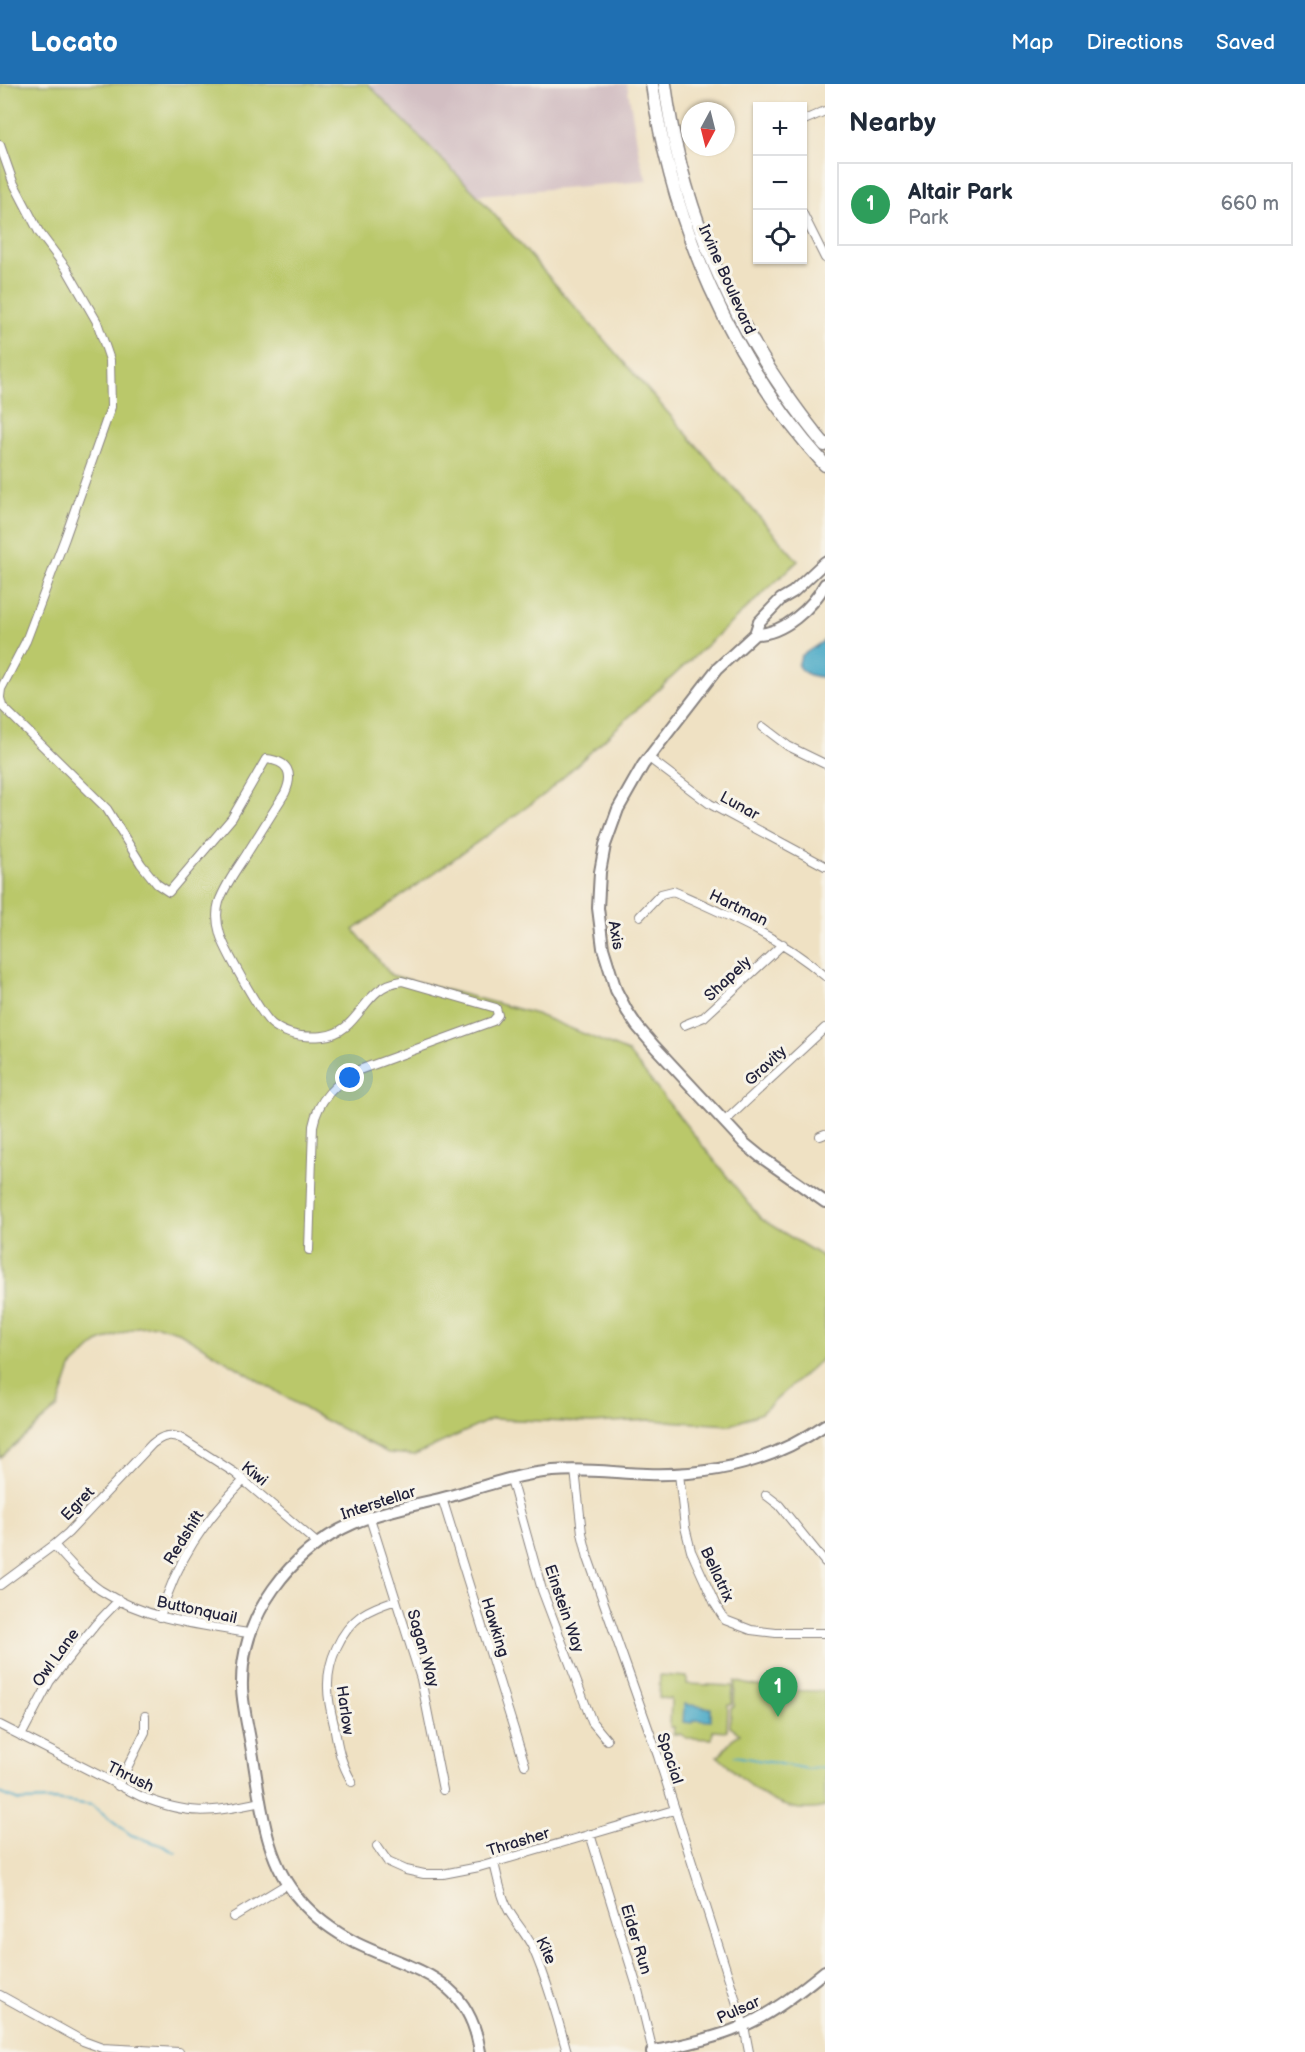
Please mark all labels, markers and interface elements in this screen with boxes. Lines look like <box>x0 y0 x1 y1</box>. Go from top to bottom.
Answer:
text: Locato <box>30 26 118 59</box>
text: Map <box>1011 30 1054 55</box>
text: Directions <box>1087 30 1183 55</box>
text: Saved <box>1216 30 1275 55</box>
north arrow <box>681 102 735 156</box>
map controls <box>753 102 807 264</box>
button: + <box>753 102 807 156</box>
text: Nearby <box>849 108 936 139</box>
button: − <box>753 156 807 210</box>
text: Altair Park <box>908 179 1012 206</box>
text: 1 <box>866 192 875 216</box>
text: 660 m <box>1221 192 1279 216</box>
text: Park <box>908 206 948 230</box>
button: locate <box>753 210 807 264</box>
street label: Irvine Boulevard <box>694 222 759 337</box>
street label: Lunar <box>716 788 762 825</box>
street label: Hartman <box>706 886 771 931</box>
street label: Axis <box>604 919 627 951</box>
street label: Shapely <box>701 952 756 1006</box>
street label: Gravity <box>741 1042 791 1090</box>
your location <box>335 1063 364 1092</box>
street label: Kiwi <box>237 1458 271 1491</box>
street label: Interstellar <box>339 1482 418 1524</box>
street label: Egret <box>57 1483 99 1525</box>
street label: Redshift <box>160 1507 208 1568</box>
street label: Bellatrix <box>696 1544 738 1606</box>
street label: Einstein Way <box>540 1562 588 1656</box>
street label: Buttonquail <box>155 1593 239 1628</box>
street label: Hawking <box>477 1595 513 1660</box>
street label: Sagan Way <box>402 1607 443 1690</box>
street label: Owl Lane <box>29 1625 84 1691</box>
pin: 1 <box>758 1668 798 1717</box>
street label: Harlow <box>332 1684 357 1736</box>
street label: Spacial <box>652 1730 687 1787</box>
street label: Thrush <box>104 1758 157 1797</box>
street label: Thrasher <box>485 1824 552 1861</box>
street label: Eider Run <box>616 1902 655 1977</box>
street label: Kite <box>531 1934 560 1968</box>
street label: Pulsar <box>714 1992 763 2028</box>

